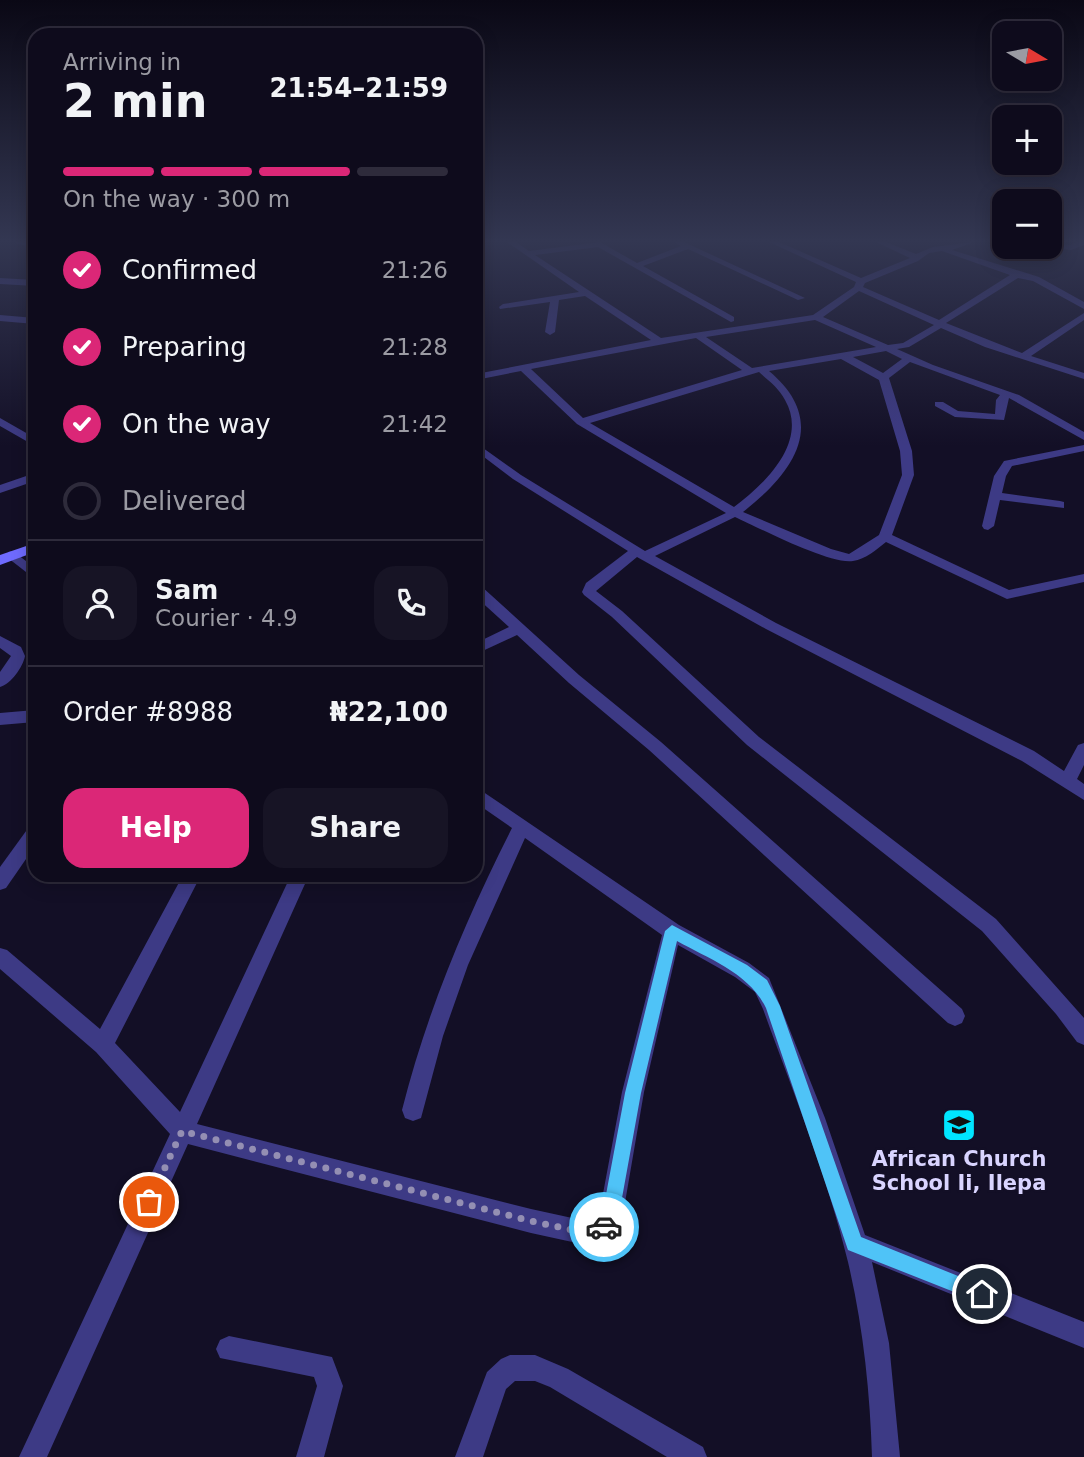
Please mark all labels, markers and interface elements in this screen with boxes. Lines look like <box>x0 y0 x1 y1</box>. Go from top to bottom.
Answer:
north arrow <box>992 21 1062 91</box>
map controls <box>992 21 1062 259</box>
text: Arriving in <box>63 49 181 75</box>
text: 21:54–21:59 <box>269 73 448 103</box>
text: 2 min <box>63 74 207 128</box>
button: + <box>992 105 1062 175</box>
text: On the way · 300 m <box>63 186 290 212</box>
button: − <box>992 189 1062 259</box>
icon: check <box>63 251 101 289</box>
text: Confirmed <box>122 255 257 285</box>
text: 21:26 <box>382 257 448 283</box>
icon: check <box>63 328 101 366</box>
text: Preparing <box>122 332 247 362</box>
text: 21:28 <box>382 334 448 360</box>
icon: check <box>63 405 101 443</box>
text: On the way <box>122 409 271 439</box>
text: 21:42 <box>382 411 448 437</box>
text: Delivered <box>122 486 246 516</box>
button: person <box>63 566 137 640</box>
button: phone <box>374 566 448 640</box>
text: Sam <box>155 575 218 605</box>
text: Courier · 4.9 <box>155 605 298 631</box>
text: Order #8988 <box>63 697 233 727</box>
text: ₦22,100 <box>330 697 448 727</box>
button: Help <box>63 788 249 868</box>
button: Share <box>263 788 448 868</box>
school or university icon: African Church School Ii, Ilepa <box>940 1106 978 1144</box>
place label: African Church School Ii, Ilepa <box>872 1147 1046 1195</box>
pin <box>119 1172 179 1232</box>
icon: bag <box>130 1183 168 1221</box>
courier <box>569 1192 639 1262</box>
icon: car <box>585 1208 623 1246</box>
pin <box>952 1264 1012 1324</box>
icon: home <box>963 1275 1001 1313</box>

